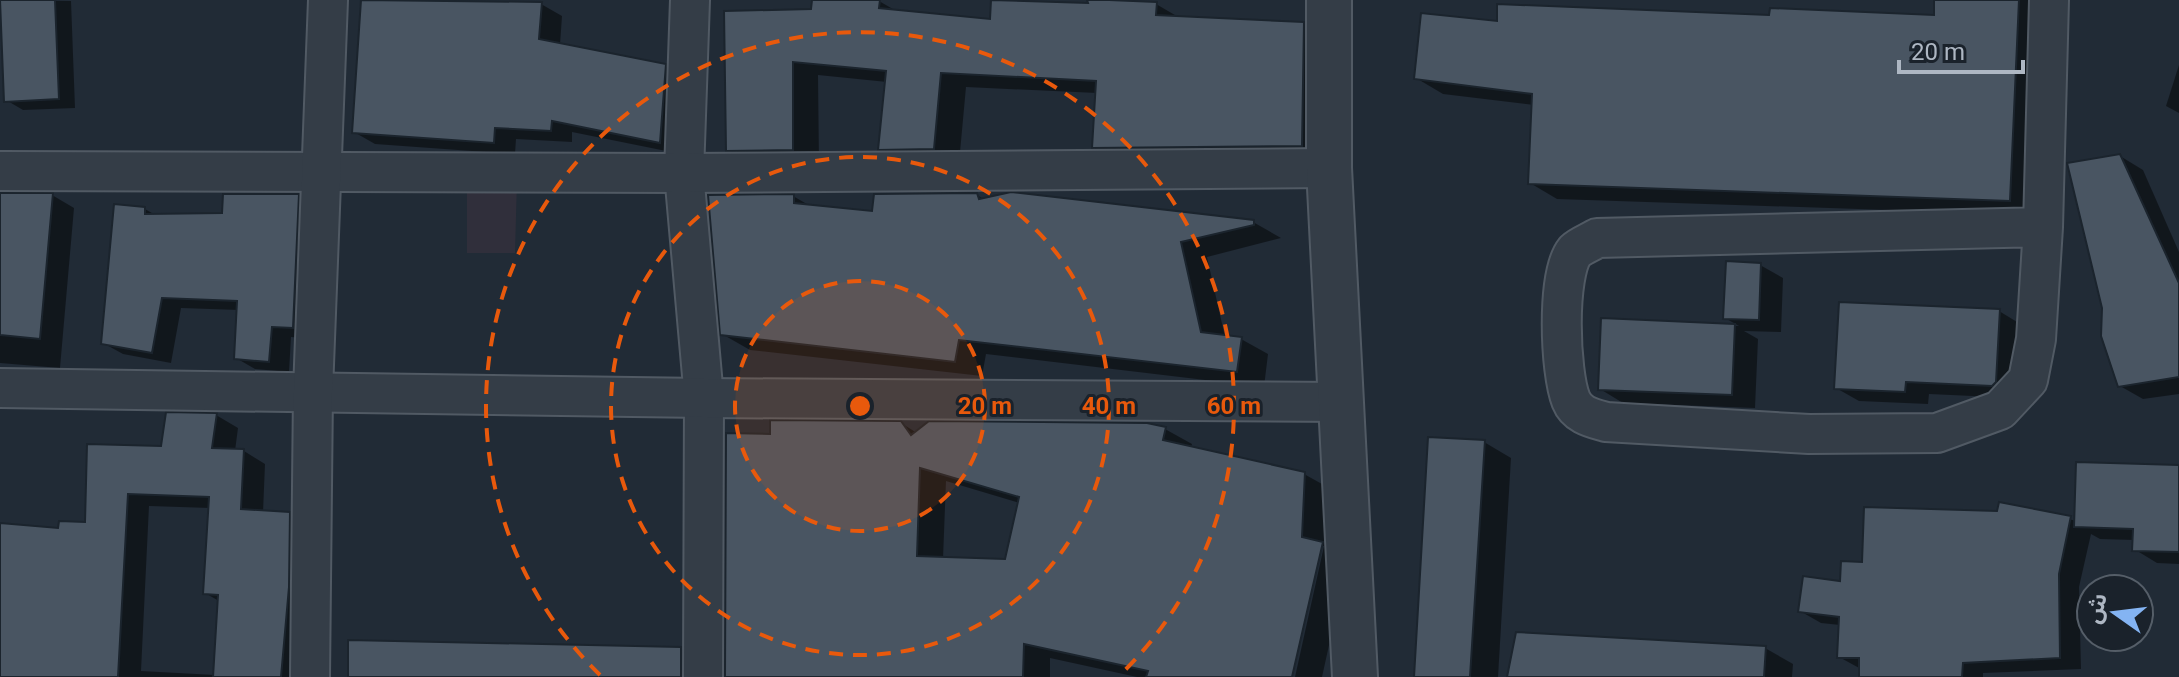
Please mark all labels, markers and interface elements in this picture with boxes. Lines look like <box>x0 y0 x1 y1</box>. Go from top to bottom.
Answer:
scale bar <box>1899 24 2023 74</box>
text: 20 m <box>1911 38 1965 66</box>
centre of rings <box>846 392 874 420</box>
text: 20 m <box>958 392 1012 420</box>
text: 40 m <box>1082 392 1136 420</box>
text: 60 m <box>1207 392 1261 420</box>
north arrow <box>2075 573 2155 653</box>
text: ش <box>2080 591 2112 626</box>

